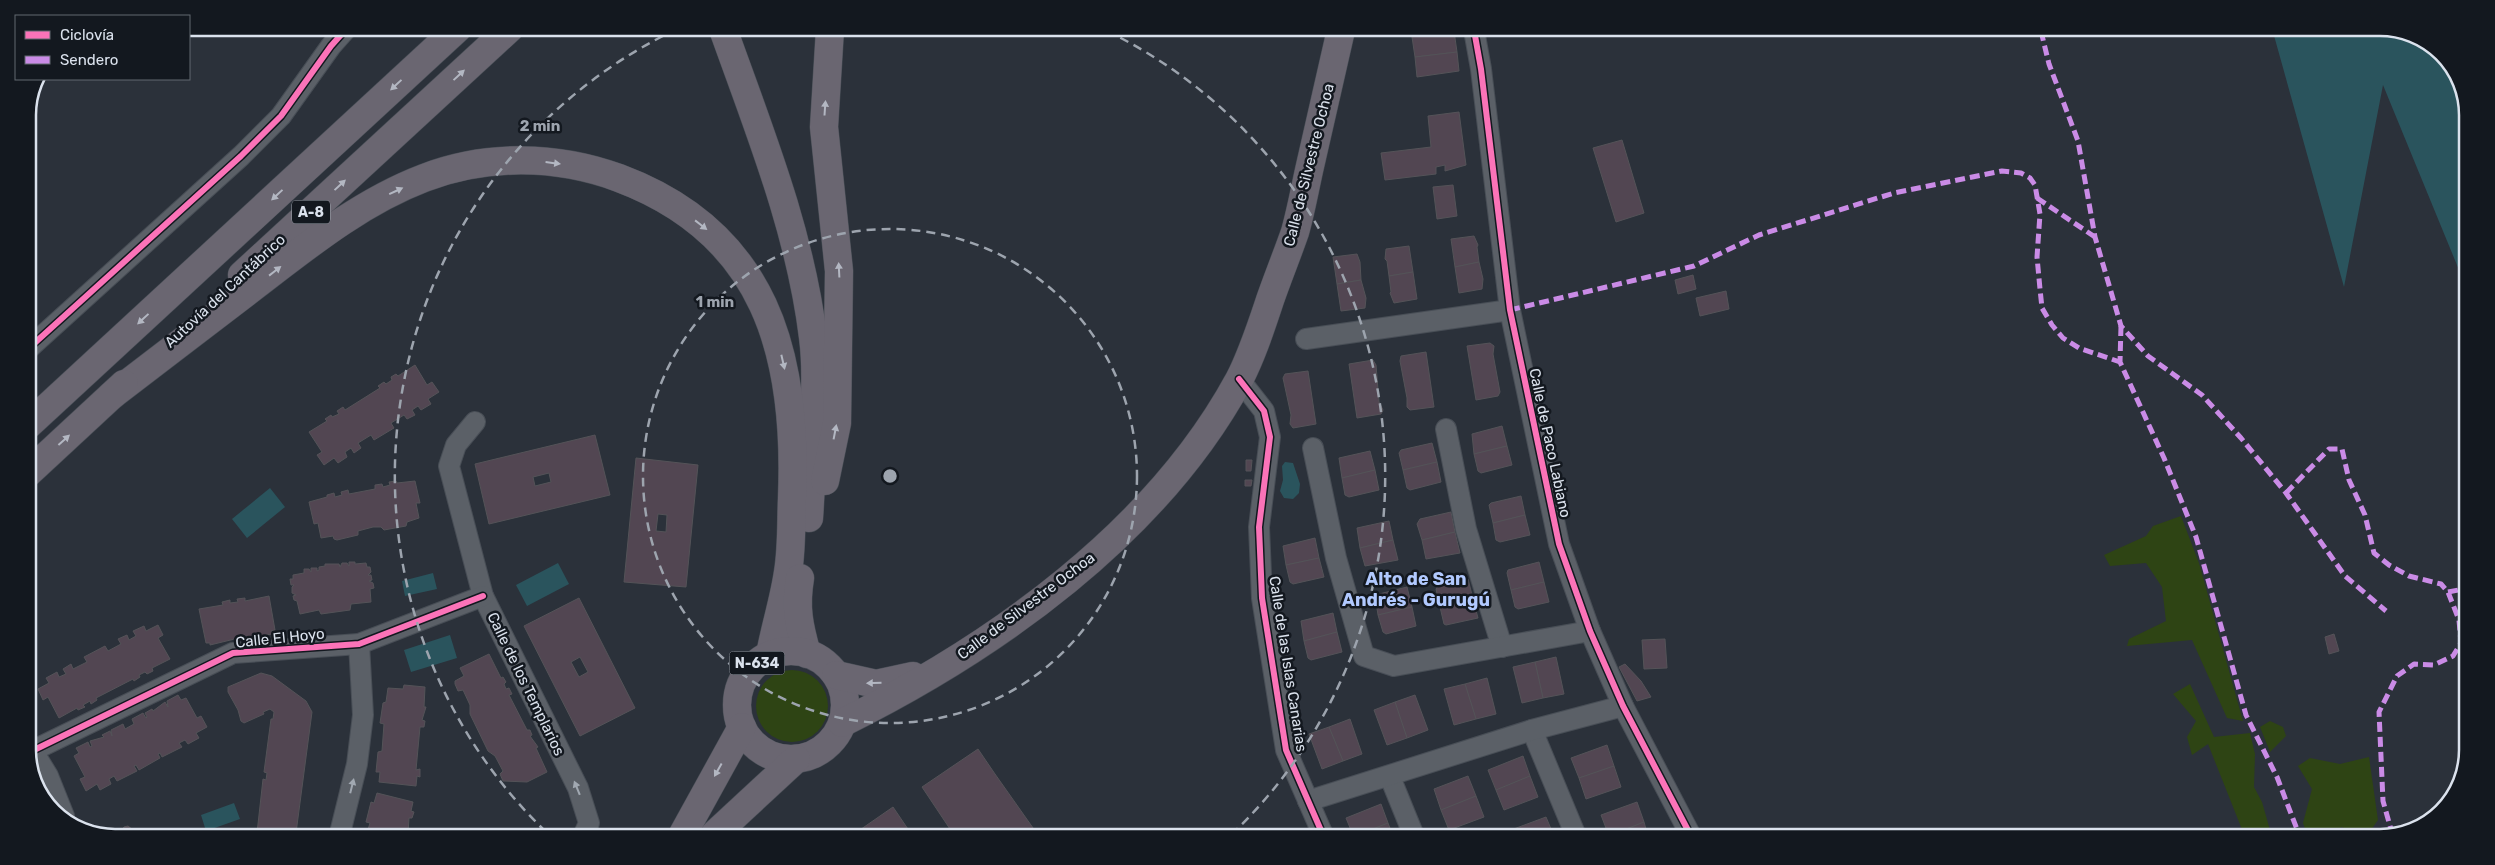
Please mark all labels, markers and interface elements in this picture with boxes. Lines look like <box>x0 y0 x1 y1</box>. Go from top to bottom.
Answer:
legend <box>15 15 190 80</box>
text: Ciclovía <box>60 26 114 44</box>
text: Sendero <box>60 51 118 69</box>
one-way arrow <box>453 69 465 81</box>
one-way arrow <box>391 79 403 91</box>
street label: Calle de Silvestre Ochoa <box>1280 82 1338 248</box>
one-way arrow <box>821 100 829 116</box>
text: 2 min <box>520 117 560 135</box>
one-way arrow <box>546 159 562 167</box>
one-way arrow <box>333 180 346 191</box>
one-way arrow <box>389 186 403 194</box>
one-way arrow <box>271 189 283 201</box>
road number: A-8 <box>292 200 330 223</box>
one-way arrow <box>694 220 707 231</box>
street label: Autovía del Cantábrico <box>161 230 289 352</box>
one-way arrow <box>834 262 842 278</box>
one-way arrow <box>268 265 281 276</box>
text: 1 min <box>696 293 734 311</box>
one-way arrow <box>137 313 149 325</box>
one-way arrow <box>779 354 787 369</box>
street label: Calle de Paco Labiano <box>1525 367 1575 519</box>
one-way arrow <box>831 425 839 440</box>
one-way arrow <box>57 434 69 446</box>
centre of rings <box>881 467 899 485</box>
street label: Calle de Silvestre Ochoa <box>954 548 1098 664</box>
district label: Alto de San Andrés - Gurugú <box>1342 568 1490 611</box>
street label: Calle de las Islas Canarias <box>1265 575 1311 754</box>
street label: Calle de los Templarios <box>483 609 569 759</box>
street label: Calle El Hoyo <box>234 624 326 652</box>
road number: N-634 <box>730 651 784 674</box>
one-way arrow <box>865 679 881 687</box>
one-way arrow <box>714 762 722 777</box>
one-way arrow <box>348 779 356 794</box>
one-way arrow <box>573 781 581 795</box>

